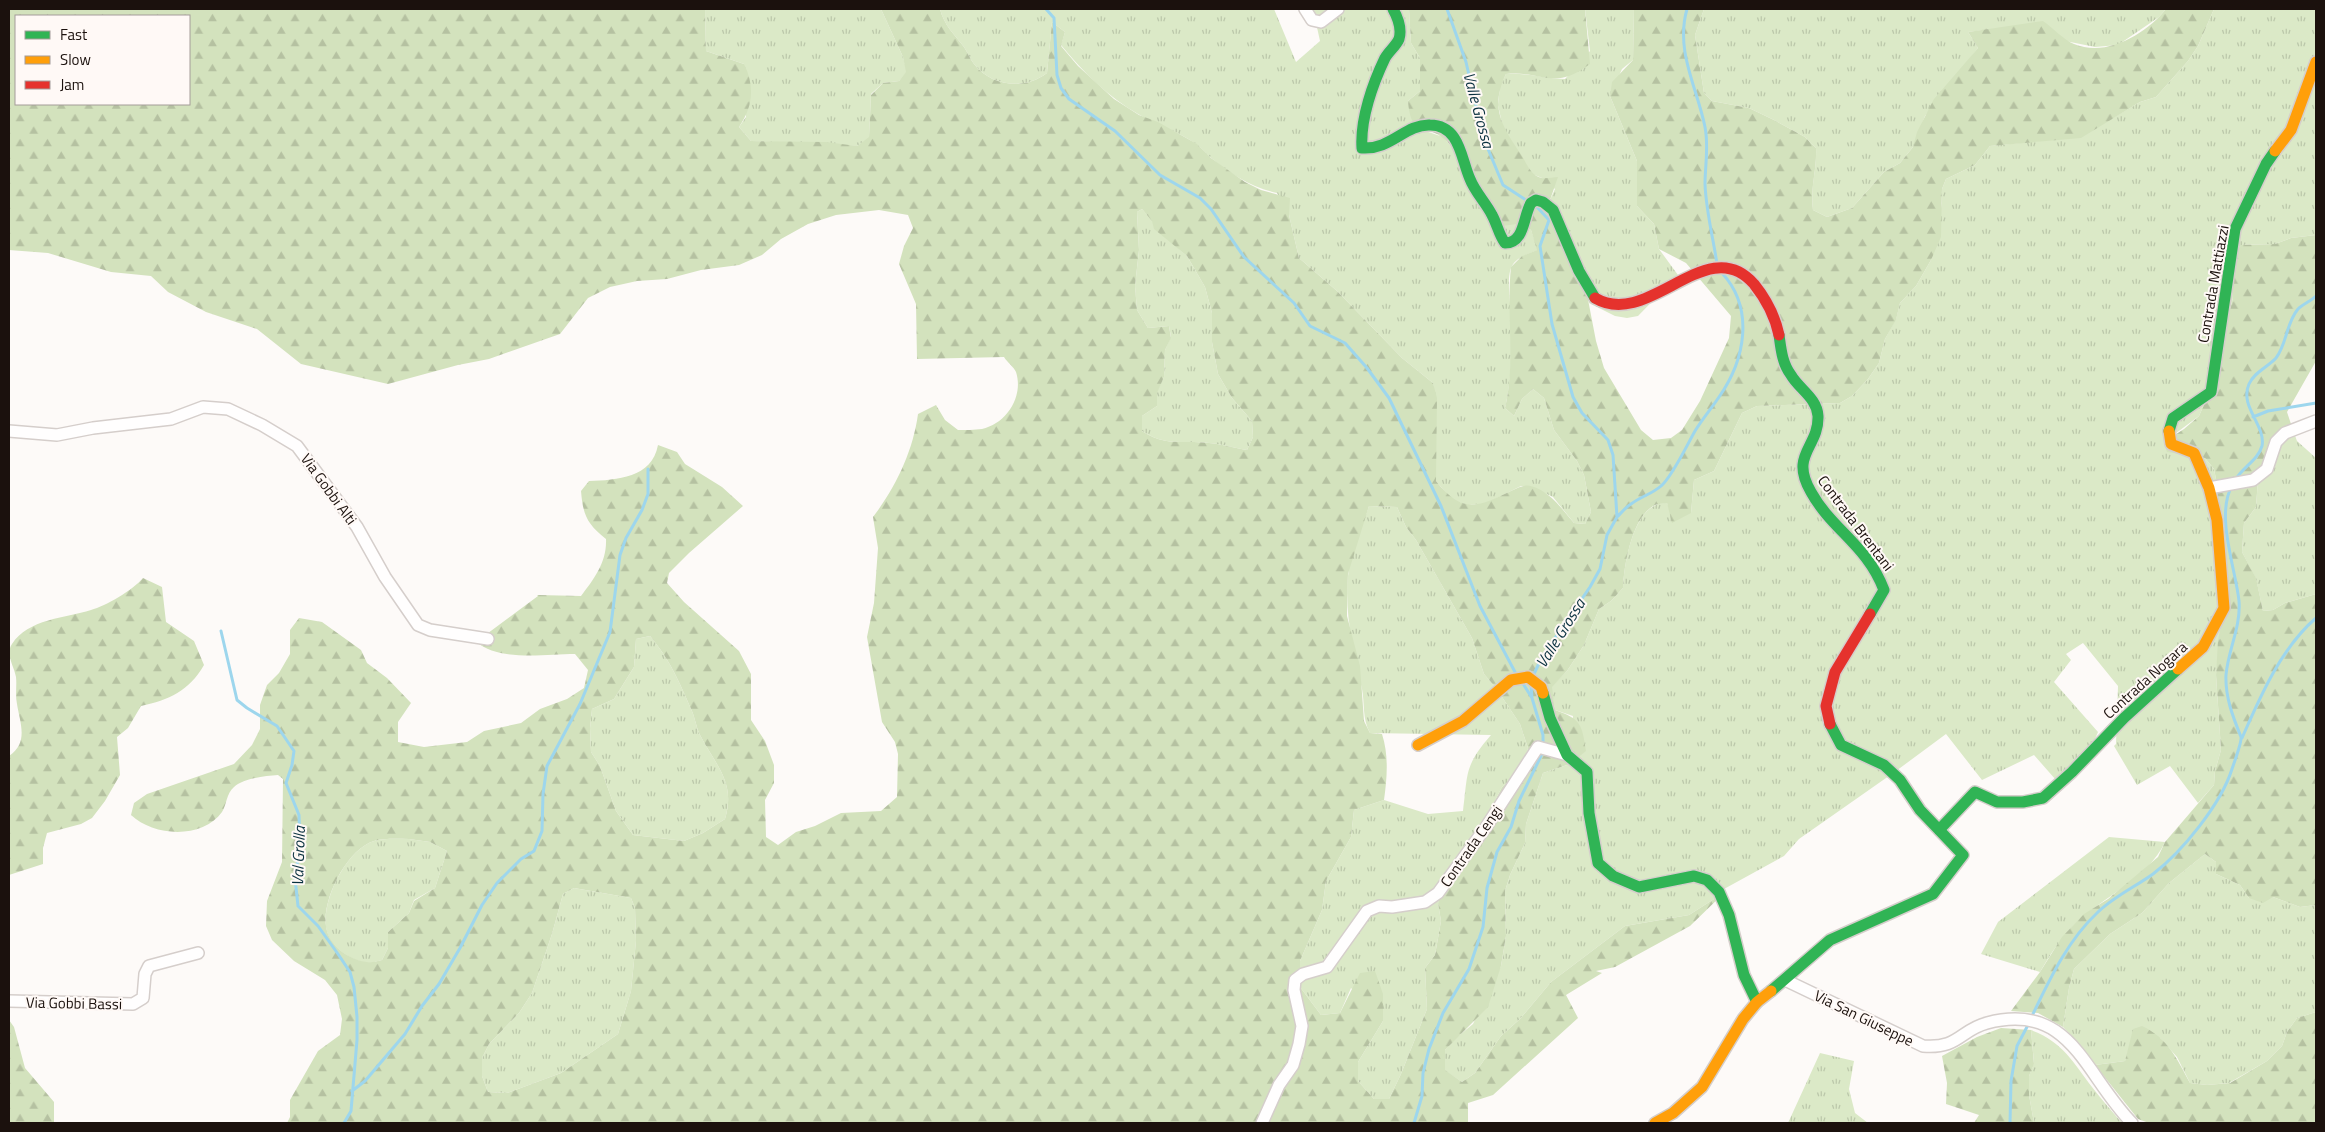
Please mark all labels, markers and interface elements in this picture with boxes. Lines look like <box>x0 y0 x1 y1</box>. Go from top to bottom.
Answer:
legend <box>15 15 190 105</box>
text: Fast <box>60 23 88 46</box>
text: Slow <box>60 48 91 71</box>
water label: Valle Grossa <box>1457 69 1501 152</box>
text: Jam <box>60 73 84 96</box>
street label: Contrada Mattiazzi <box>2191 223 2235 345</box>
street label: Via Gobbi Alti <box>295 449 363 529</box>
street label: Contrada Brentani <box>1812 470 1900 576</box>
water label: Valle Grossa <box>1529 593 1591 672</box>
street label: Contrada Nogara <box>2098 635 2193 724</box>
street label: Contrada Cengi <box>1434 800 1508 892</box>
water label: Val Grolla <box>285 825 311 886</box>
street label: Via San Giuseppe <box>1810 984 1918 1052</box>
street label: Via Gobbi Bassi <box>26 991 122 1015</box>

